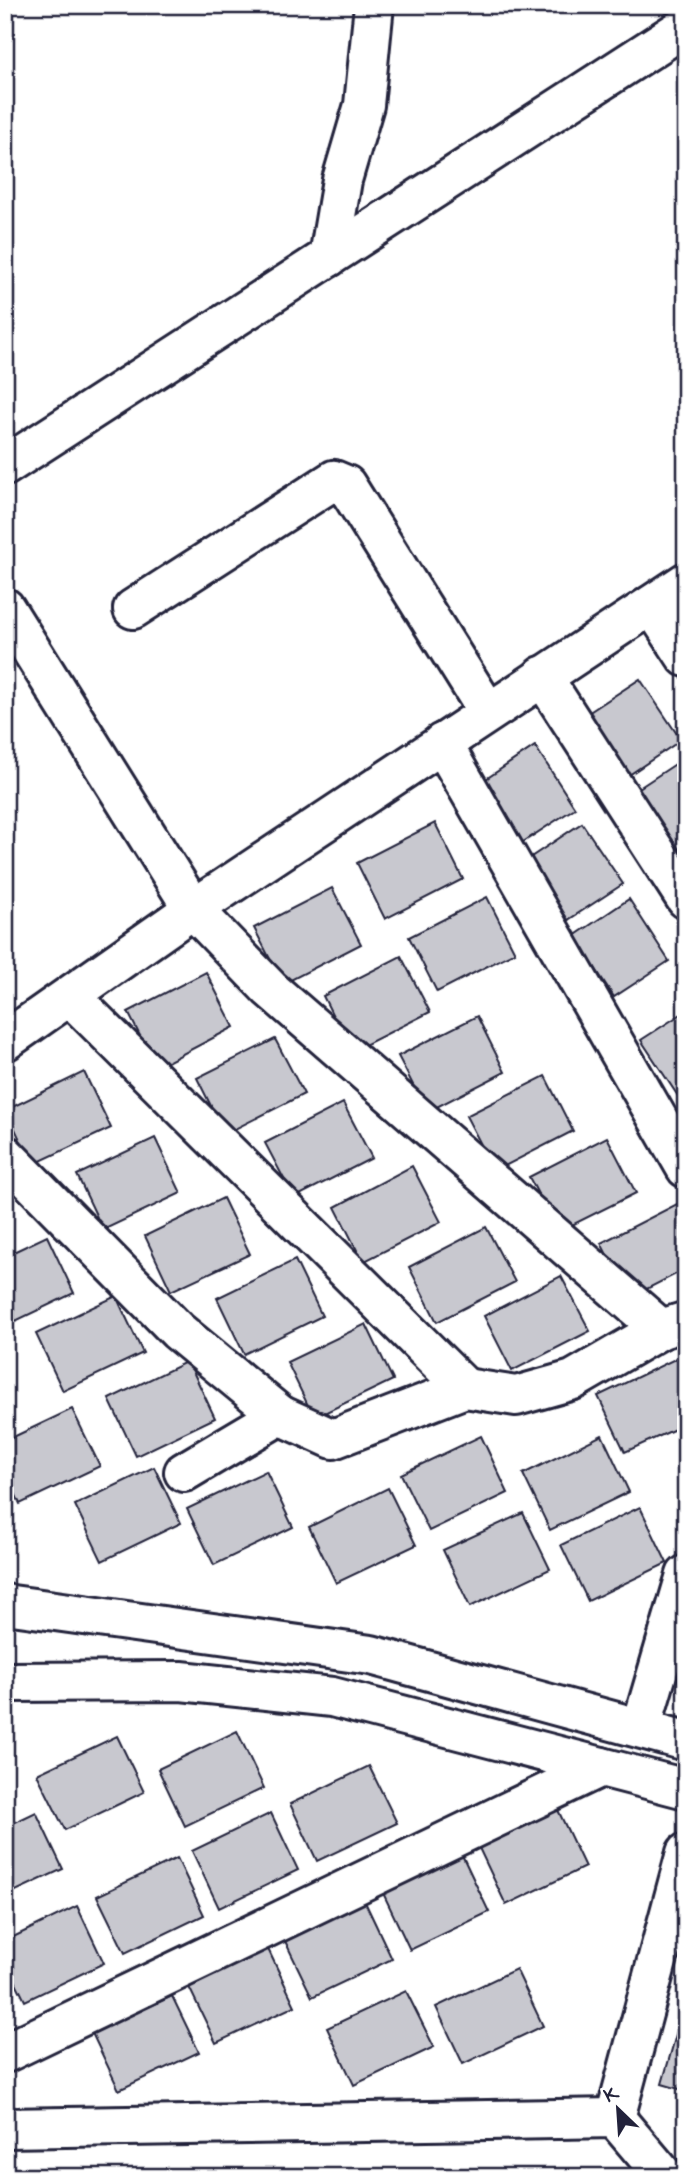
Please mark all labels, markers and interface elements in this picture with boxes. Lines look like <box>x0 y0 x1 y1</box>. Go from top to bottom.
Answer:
north arrow <box>582 2074 652 2144</box>
text: K <box>600 2081 623 2109</box>

